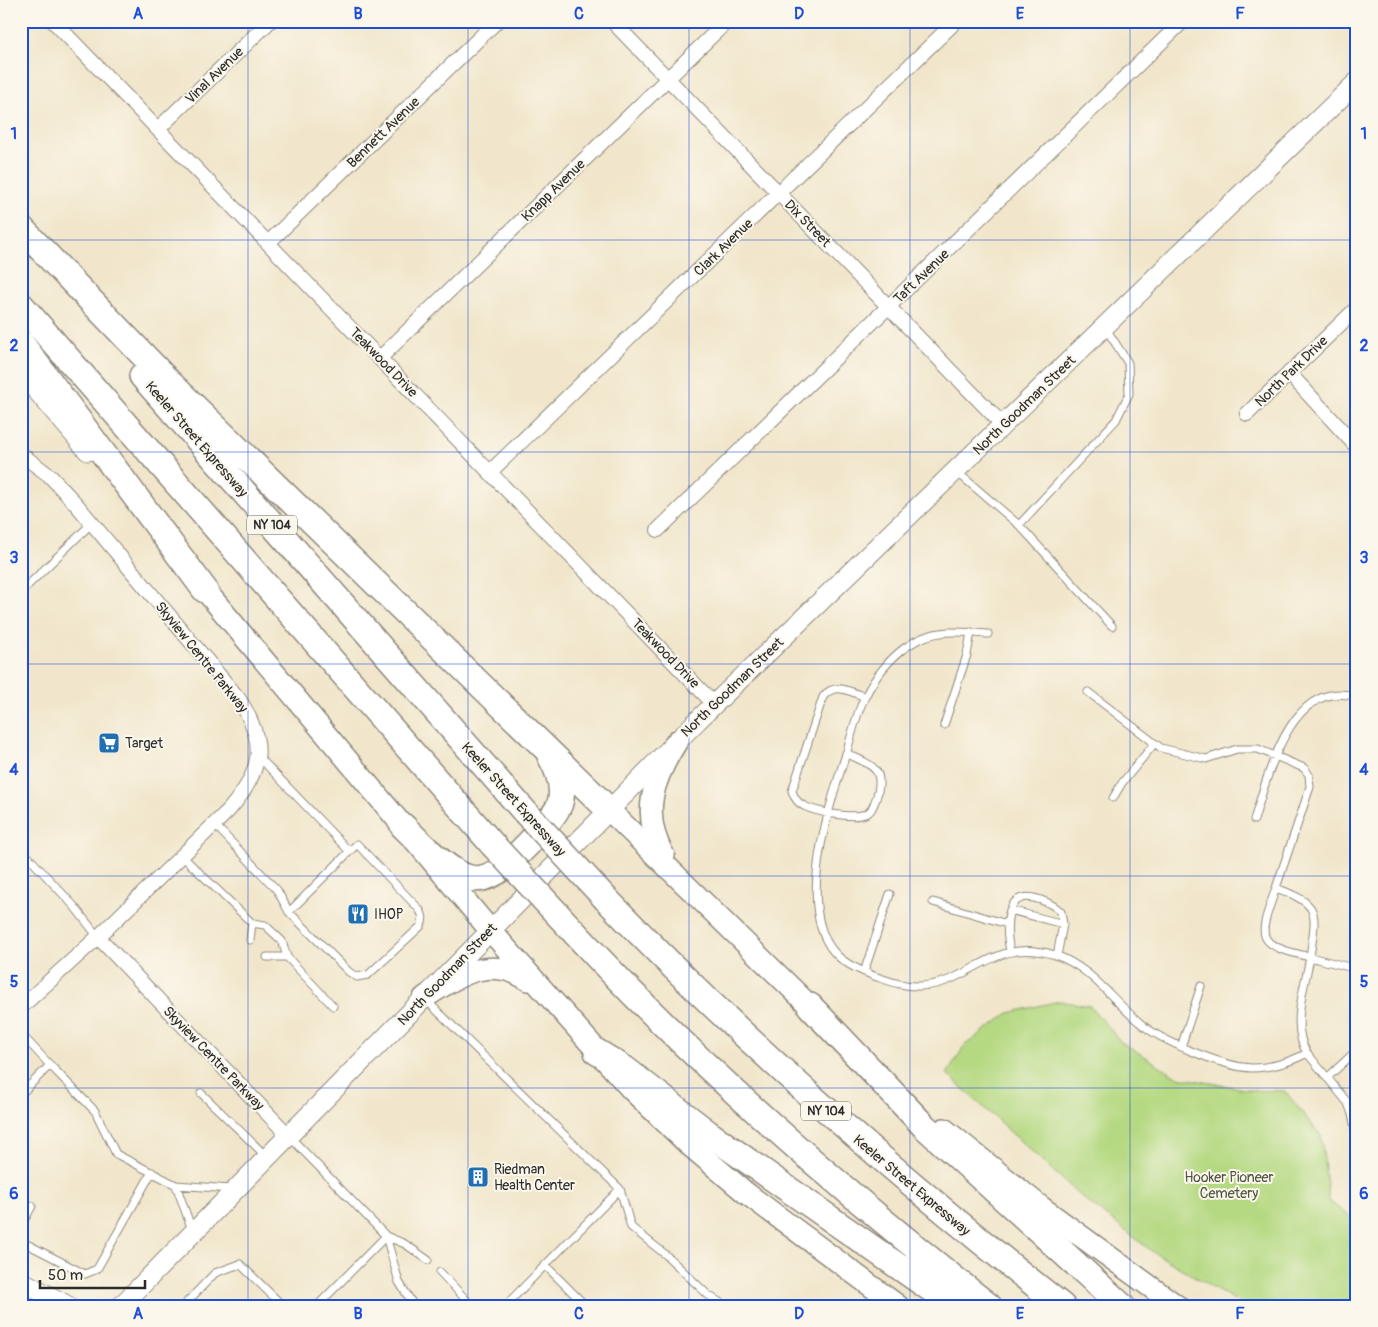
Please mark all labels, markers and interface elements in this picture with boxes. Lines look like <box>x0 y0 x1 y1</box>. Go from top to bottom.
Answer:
text: A <box>133 4 144 24</box>
text: B <box>353 4 363 24</box>
text: C <box>574 4 584 24</box>
text: D <box>794 4 804 24</box>
text: E <box>1016 4 1025 24</box>
text: F <box>1235 4 1245 24</box>
street label: Vinal Avenue <box>182 43 247 107</box>
street label: Bennett Avenue <box>343 93 423 171</box>
text: 1 <box>11 124 17 144</box>
text: 1 <box>1361 124 1367 144</box>
street label: Knapp Avenue <box>518 156 589 225</box>
street label: Dix Street <box>781 196 835 251</box>
street label: Clark Avenue <box>690 215 756 280</box>
street label: Taft Avenue <box>890 246 953 307</box>
street label: Teakwood Drive <box>346 324 421 401</box>
street label: North Park Drive <box>1251 332 1331 410</box>
text: 2 <box>10 336 19 356</box>
text: 2 <box>1360 336 1369 356</box>
street label: North Goodman Street <box>970 352 1079 459</box>
street label: Keeler Street Expressway <box>142 378 252 501</box>
road number: NY 104 <box>247 516 297 534</box>
text: 3 <box>10 548 19 568</box>
text: 3 <box>1360 548 1369 568</box>
street label: Skyview Centre Parkway <box>152 598 252 716</box>
street label: Teakwood Drive <box>628 615 703 692</box>
street label: North Goodman Street <box>678 634 787 741</box>
supermarket icon: Target <box>97 731 121 755</box>
place label: Target <box>125 735 163 752</box>
street label: Keeler Street Expressway <box>458 739 569 860</box>
text: 4 <box>9 760 19 780</box>
text: 4 <box>1359 760 1369 780</box>
restaurant icon: IHOP <box>346 902 370 926</box>
place label: IHOP <box>374 906 404 923</box>
street label: North Goodman Street <box>394 919 501 1029</box>
text: 5 <box>10 972 19 992</box>
text: 5 <box>1360 972 1369 992</box>
street label: Skyview Centre Parkway <box>160 1003 268 1114</box>
road number: NY 104 <box>801 1102 851 1120</box>
street label: Keeler Street Expressway <box>850 1131 974 1239</box>
place label: Riedman Health Center <box>494 1161 575 1194</box>
building icon: Riedman Health Center <box>466 1165 490 1189</box>
park label: Hooker Pioneer Cemetery <box>1185 1169 1274 1202</box>
text: 6 <box>9 1184 19 1204</box>
text: 6 <box>1359 1184 1369 1204</box>
scale bar <box>40 1257 145 1289</box>
text: 50 m <box>48 1266 83 1285</box>
text: A <box>133 1304 144 1324</box>
text: B <box>353 1304 363 1324</box>
text: C <box>574 1304 584 1324</box>
text: D <box>794 1304 804 1324</box>
text: E <box>1016 1304 1025 1324</box>
text: F <box>1235 1304 1245 1324</box>

